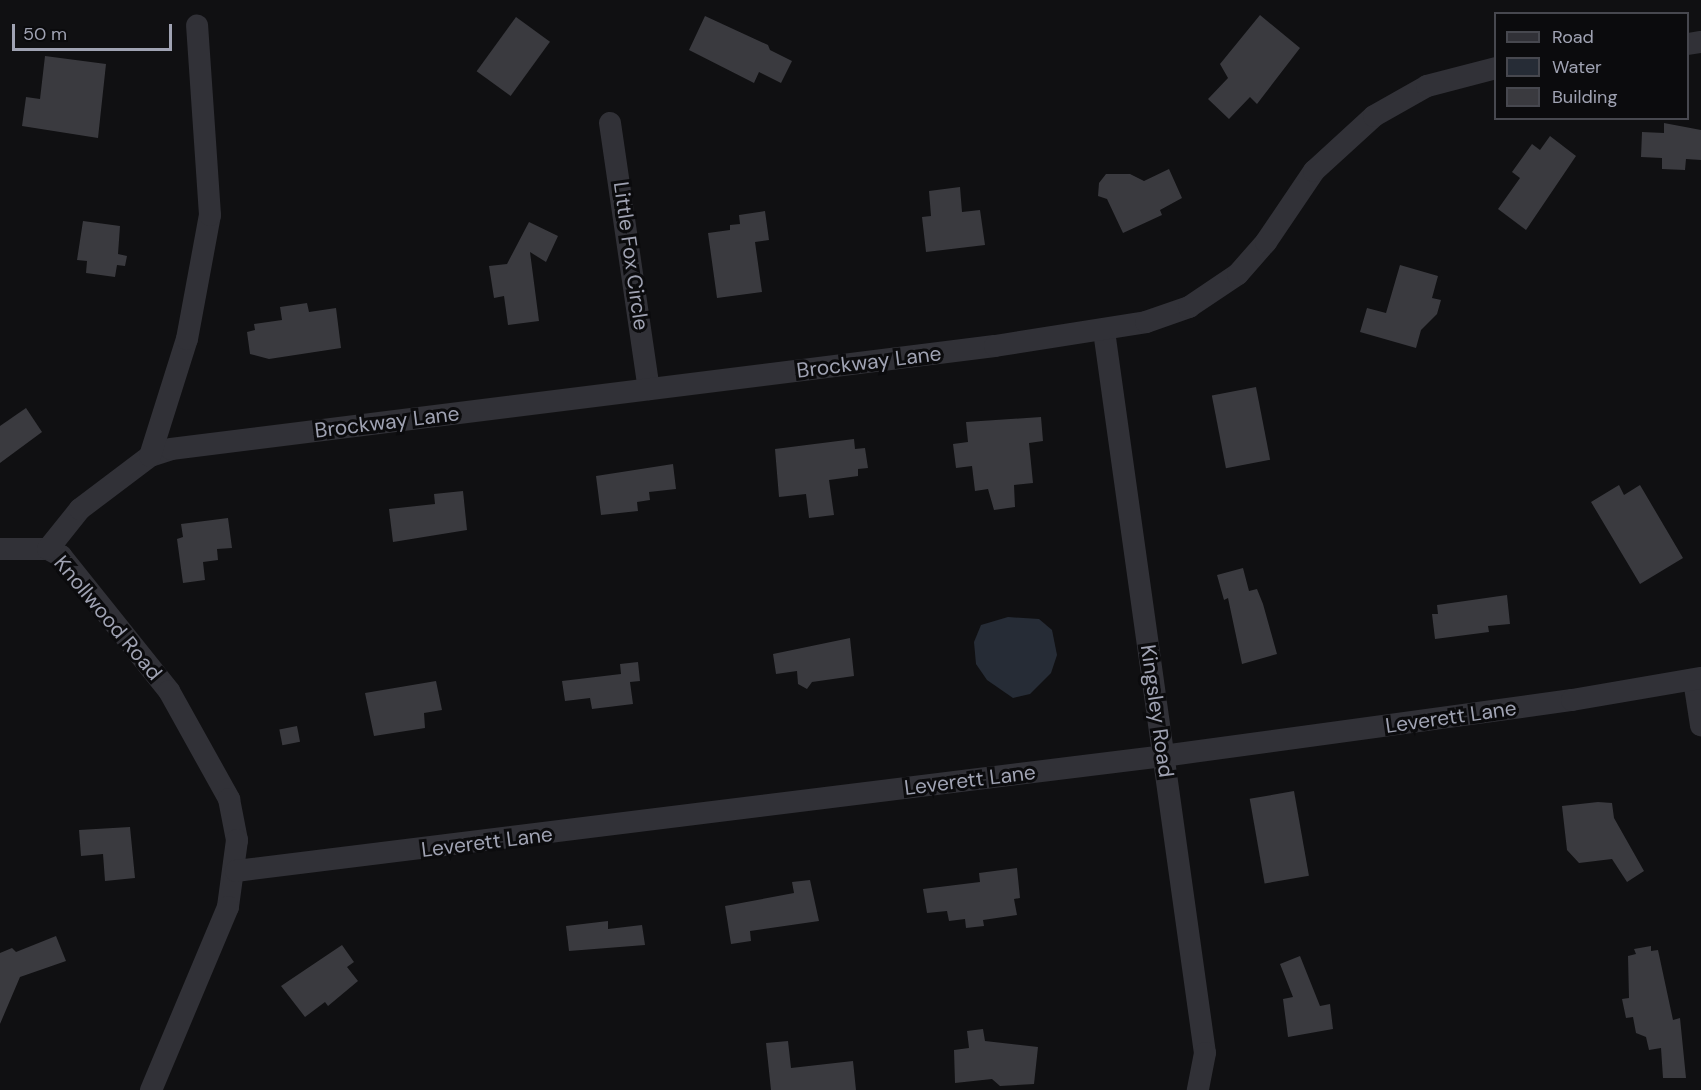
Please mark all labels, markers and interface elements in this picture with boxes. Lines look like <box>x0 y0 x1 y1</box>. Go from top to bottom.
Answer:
scale bar <box>15 12 176 50</box>
legend <box>1494 12 1689 120</box>
text: 50 m <box>23 22 67 46</box>
text: Road <box>1552 25 1594 49</box>
text: Water <box>1552 55 1602 79</box>
text: Building <box>1552 85 1617 109</box>
street label: Little Fox Circle <box>608 180 654 332</box>
street label: Brockway Lane <box>795 341 943 383</box>
street label: Brockway Lane <box>313 401 461 443</box>
street label: Knollwood Road <box>49 551 167 685</box>
street label: Kingsley Road <box>1135 643 1179 779</box>
street label: Leverett Lane <box>1384 695 1518 739</box>
street label: Leverett Lane <box>903 759 1037 801</box>
street label: Leverett Lane <box>420 821 554 863</box>

